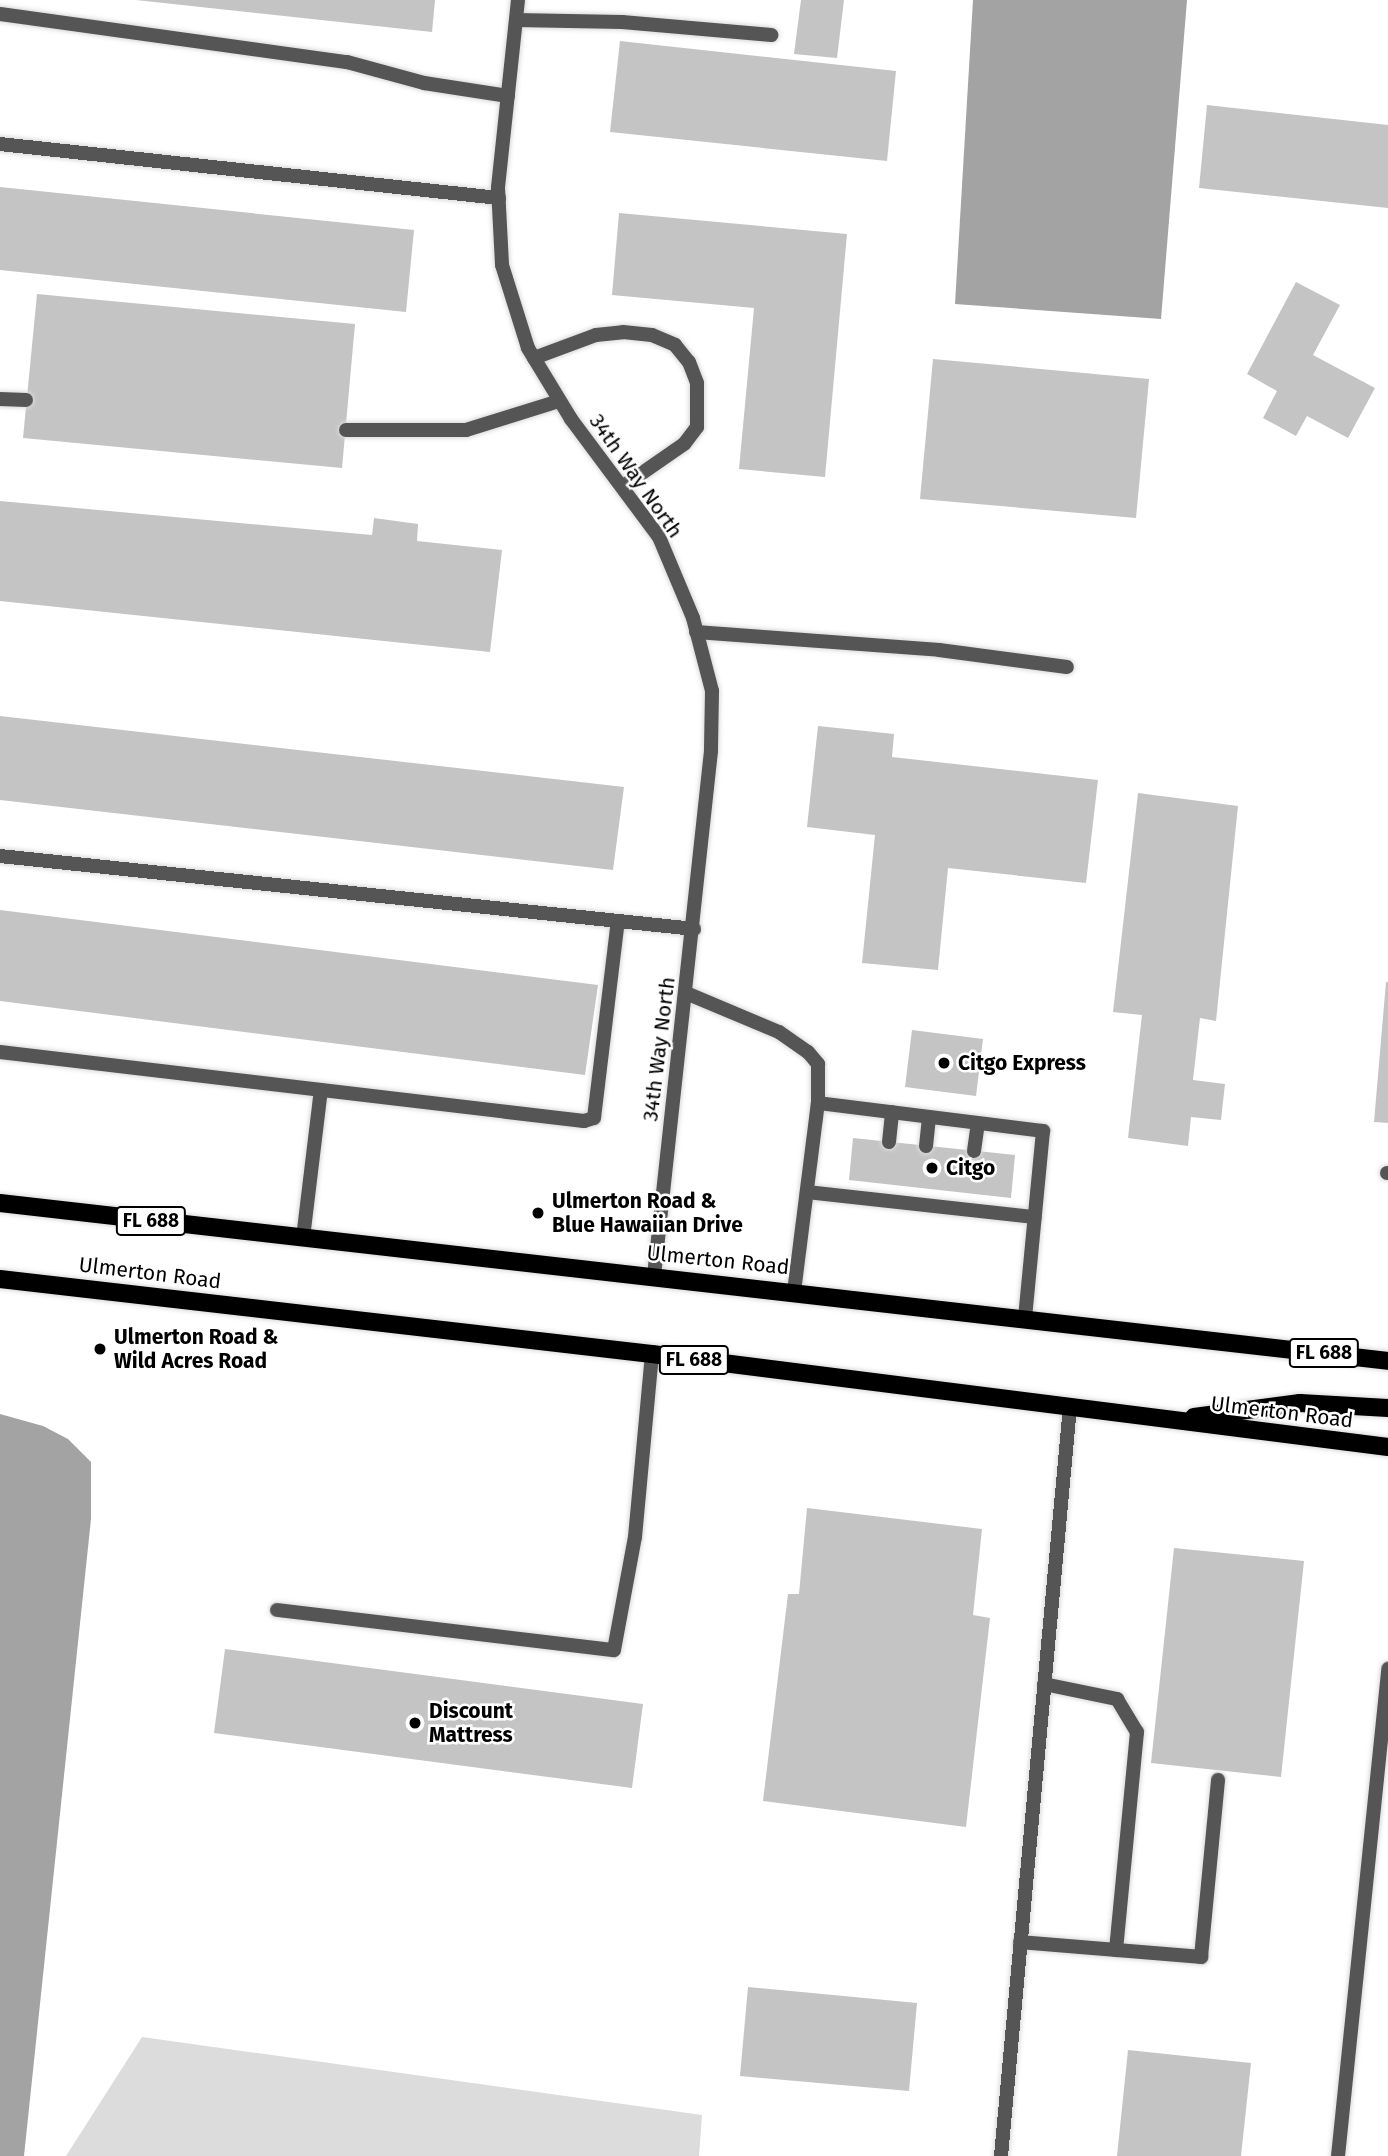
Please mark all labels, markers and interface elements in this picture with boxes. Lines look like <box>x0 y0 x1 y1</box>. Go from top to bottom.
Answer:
street label: 34th Way North <box>584 409 688 543</box>
street label: 34th Way North <box>638 975 680 1123</box>
place label: Citgo Express <box>958 1050 1086 1076</box>
marker: Citgo Express <box>936 1055 952 1071</box>
place label: Citgo <box>946 1155 995 1181</box>
marker: Citgo <box>924 1160 940 1176</box>
place label: Ulmerton Road & Blue Hawaiian Drive <box>552 1188 743 1238</box>
road number: FL 688 <box>114 1205 188 1236</box>
marker: Ulmerton Road & Blue Hawaiian Drive <box>530 1205 546 1221</box>
street label: Ulmerton Road <box>645 1240 791 1280</box>
street label: Ulmerton Road <box>77 1252 223 1294</box>
place label: Ulmerton Road & Wild Acres Road <box>114 1324 278 1374</box>
road number: FL 688 <box>1287 1338 1361 1368</box>
marker: Ulmerton Road & Wild Acres Road <box>92 1341 108 1357</box>
road number: FL 688 <box>657 1344 731 1376</box>
street label: Ulmerton Road <box>1209 1391 1355 1433</box>
place label: Discount Mattress <box>429 1698 513 1748</box>
marker: Discount Mattress <box>407 1715 423 1731</box>

